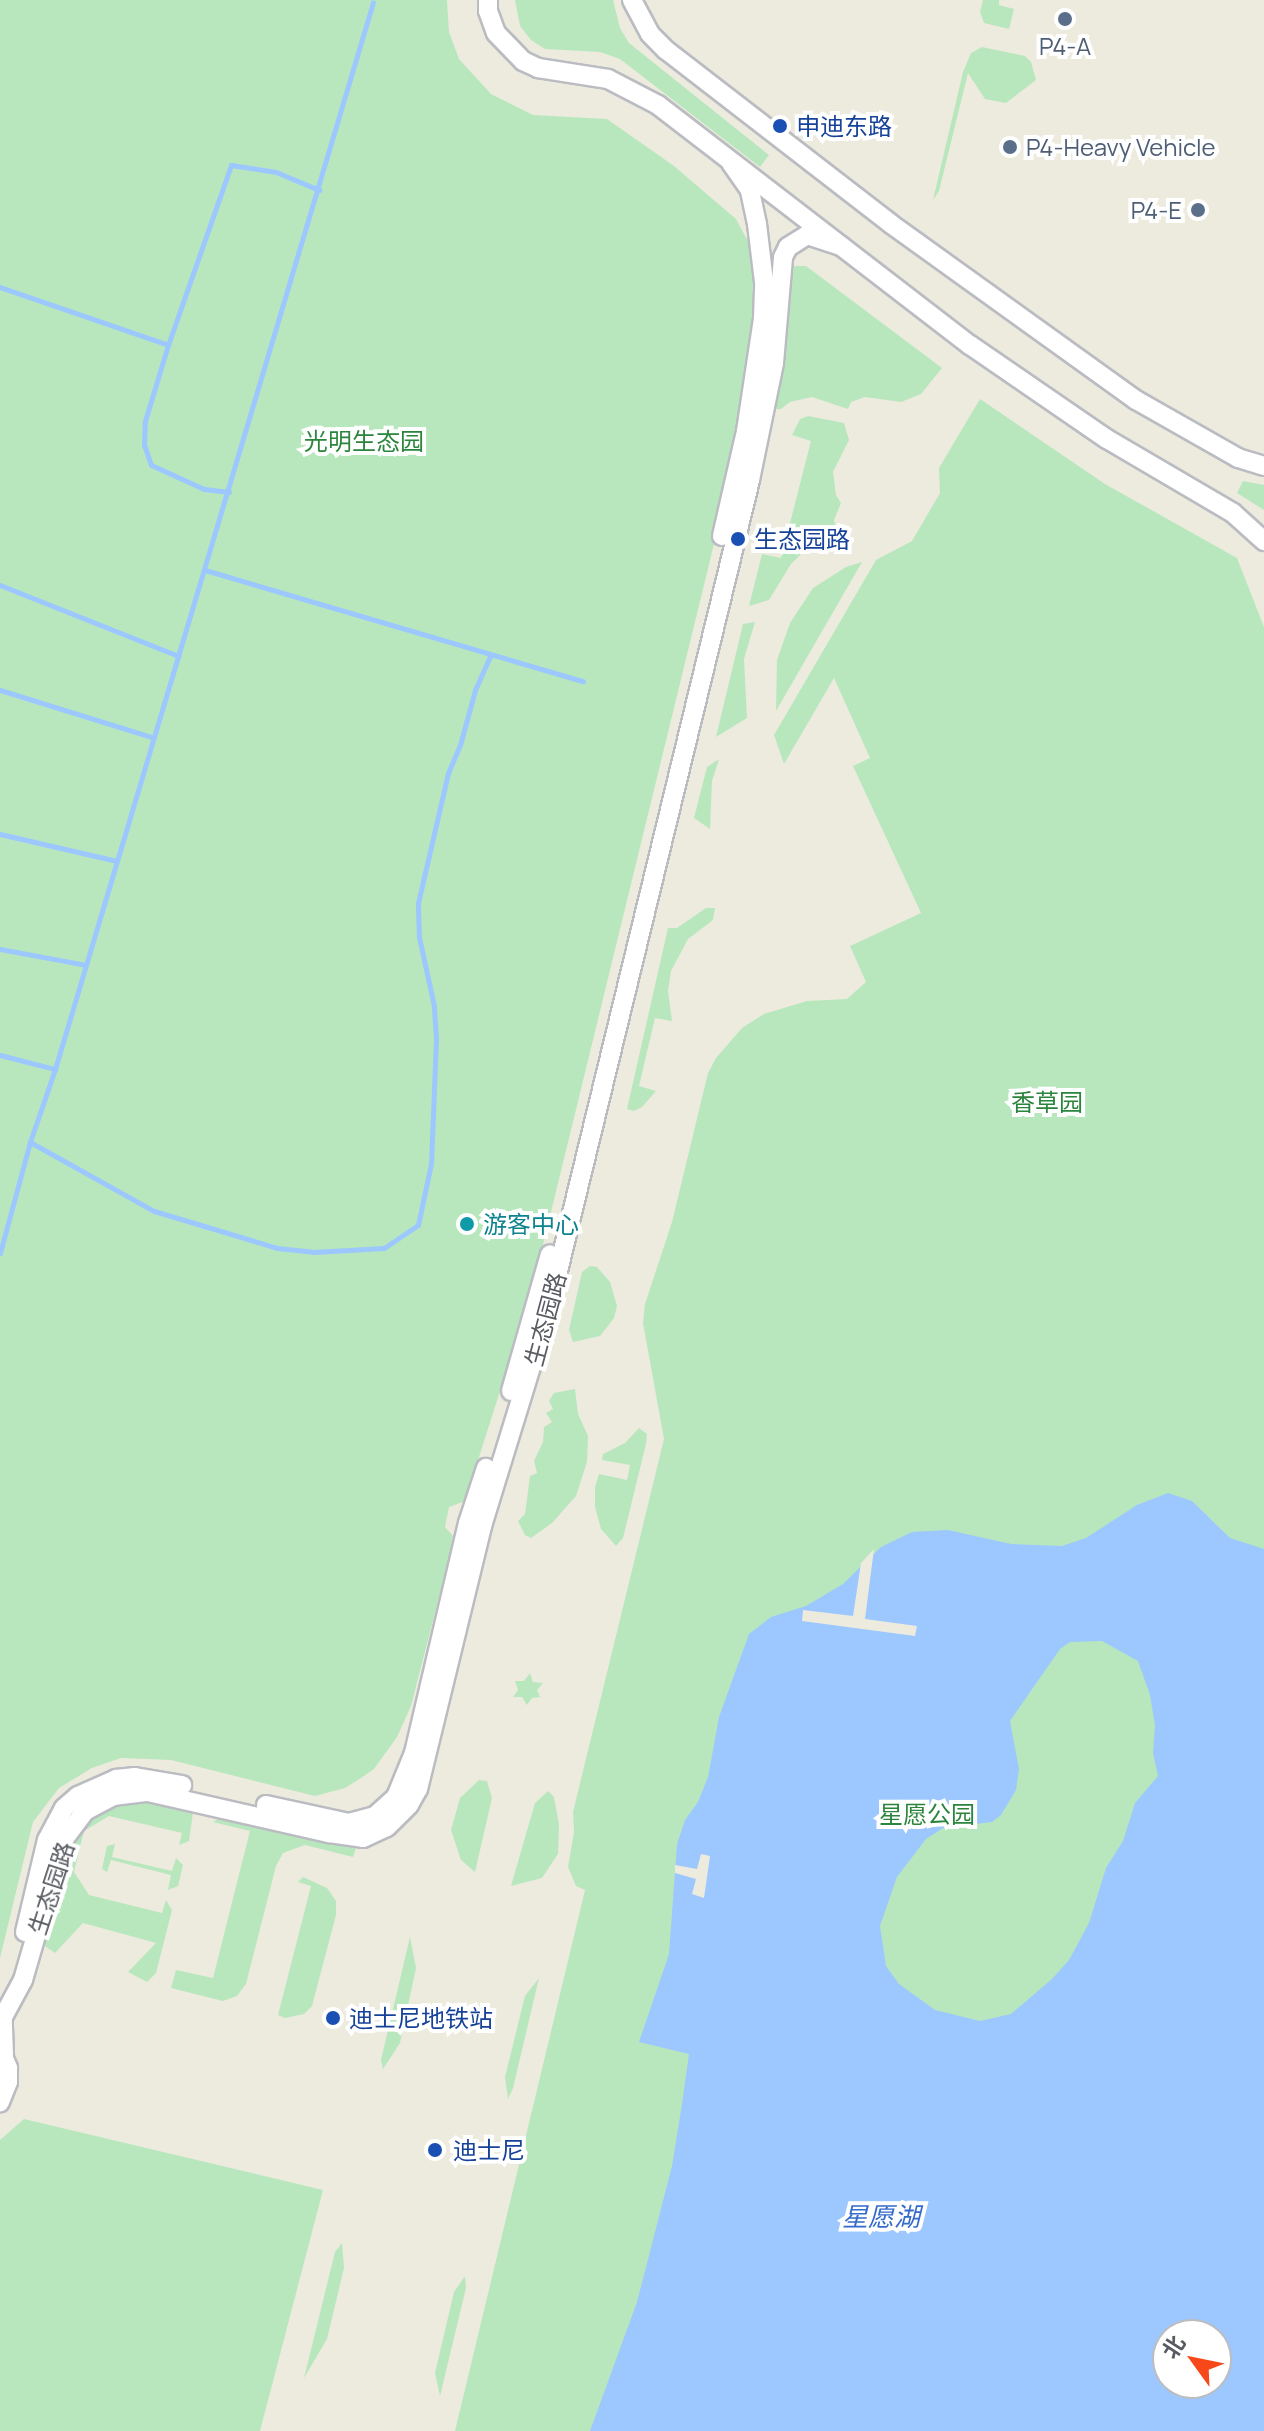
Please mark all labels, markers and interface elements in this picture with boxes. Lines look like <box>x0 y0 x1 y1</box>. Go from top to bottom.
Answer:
marker: P4-A <box>1056 10 1074 28</box>
place label: P4-A <box>1039 32 1091 60</box>
place label: 申迪东路 <box>796 112 892 140</box>
marker: 申迪东路 <box>771 117 789 135</box>
place label: P4-Heavy Vehicle <box>1026 133 1216 161</box>
marker: P4-Heavy Vehicle <box>1001 138 1019 156</box>
place label: P4-E <box>1131 196 1182 224</box>
marker: P4-E <box>1189 201 1207 219</box>
park label: 光明生态园 <box>304 427 424 455</box>
place label: 生态园路 <box>754 525 850 553</box>
marker: 生态园路 <box>729 530 747 548</box>
park label: 香草园 <box>1011 1088 1083 1116</box>
place label: 游客中心 <box>483 1210 579 1238</box>
marker: 游客中心 <box>458 1215 476 1233</box>
street label: 生态园路 <box>519 1269 571 1369</box>
park label: 星愿公园 <box>879 1800 975 1828</box>
street label: 生态园路 <box>22 1838 80 1938</box>
place label: 迪士尼地铁站 <box>349 2004 493 2032</box>
marker: 迪士尼地铁站 <box>324 2009 342 2027</box>
place label: 迪士尼 <box>453 2136 525 2164</box>
marker: 迪士尼 <box>424 2139 446 2161</box>
water label: 星愿湖 <box>842 2201 920 2233</box>
north arrow <box>1152 2319 1232 2399</box>
text: 北 <box>1155 2330 1192 2364</box>

